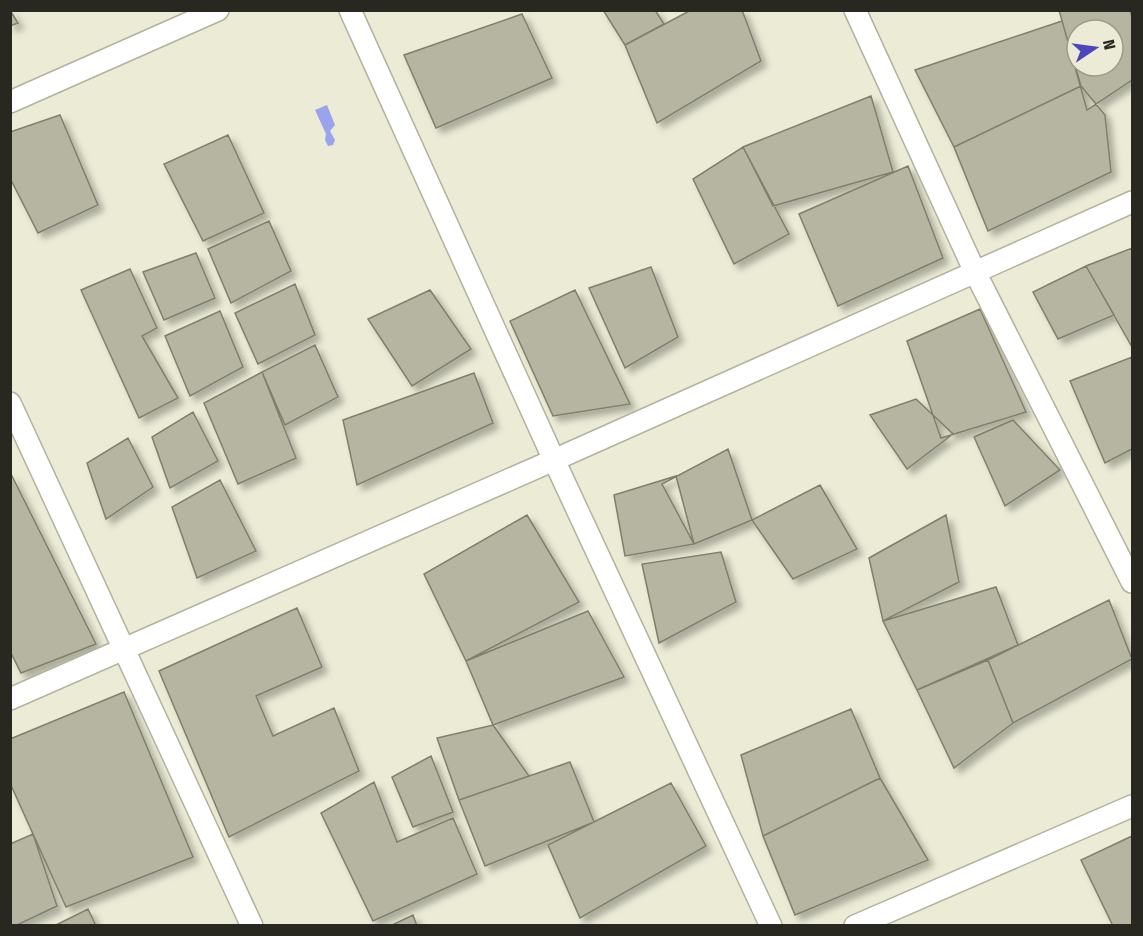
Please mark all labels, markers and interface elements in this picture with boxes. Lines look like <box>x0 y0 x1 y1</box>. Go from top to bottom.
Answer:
north arrow <box>1065 18 1125 78</box>
text: N <box>1099 38 1119 52</box>

